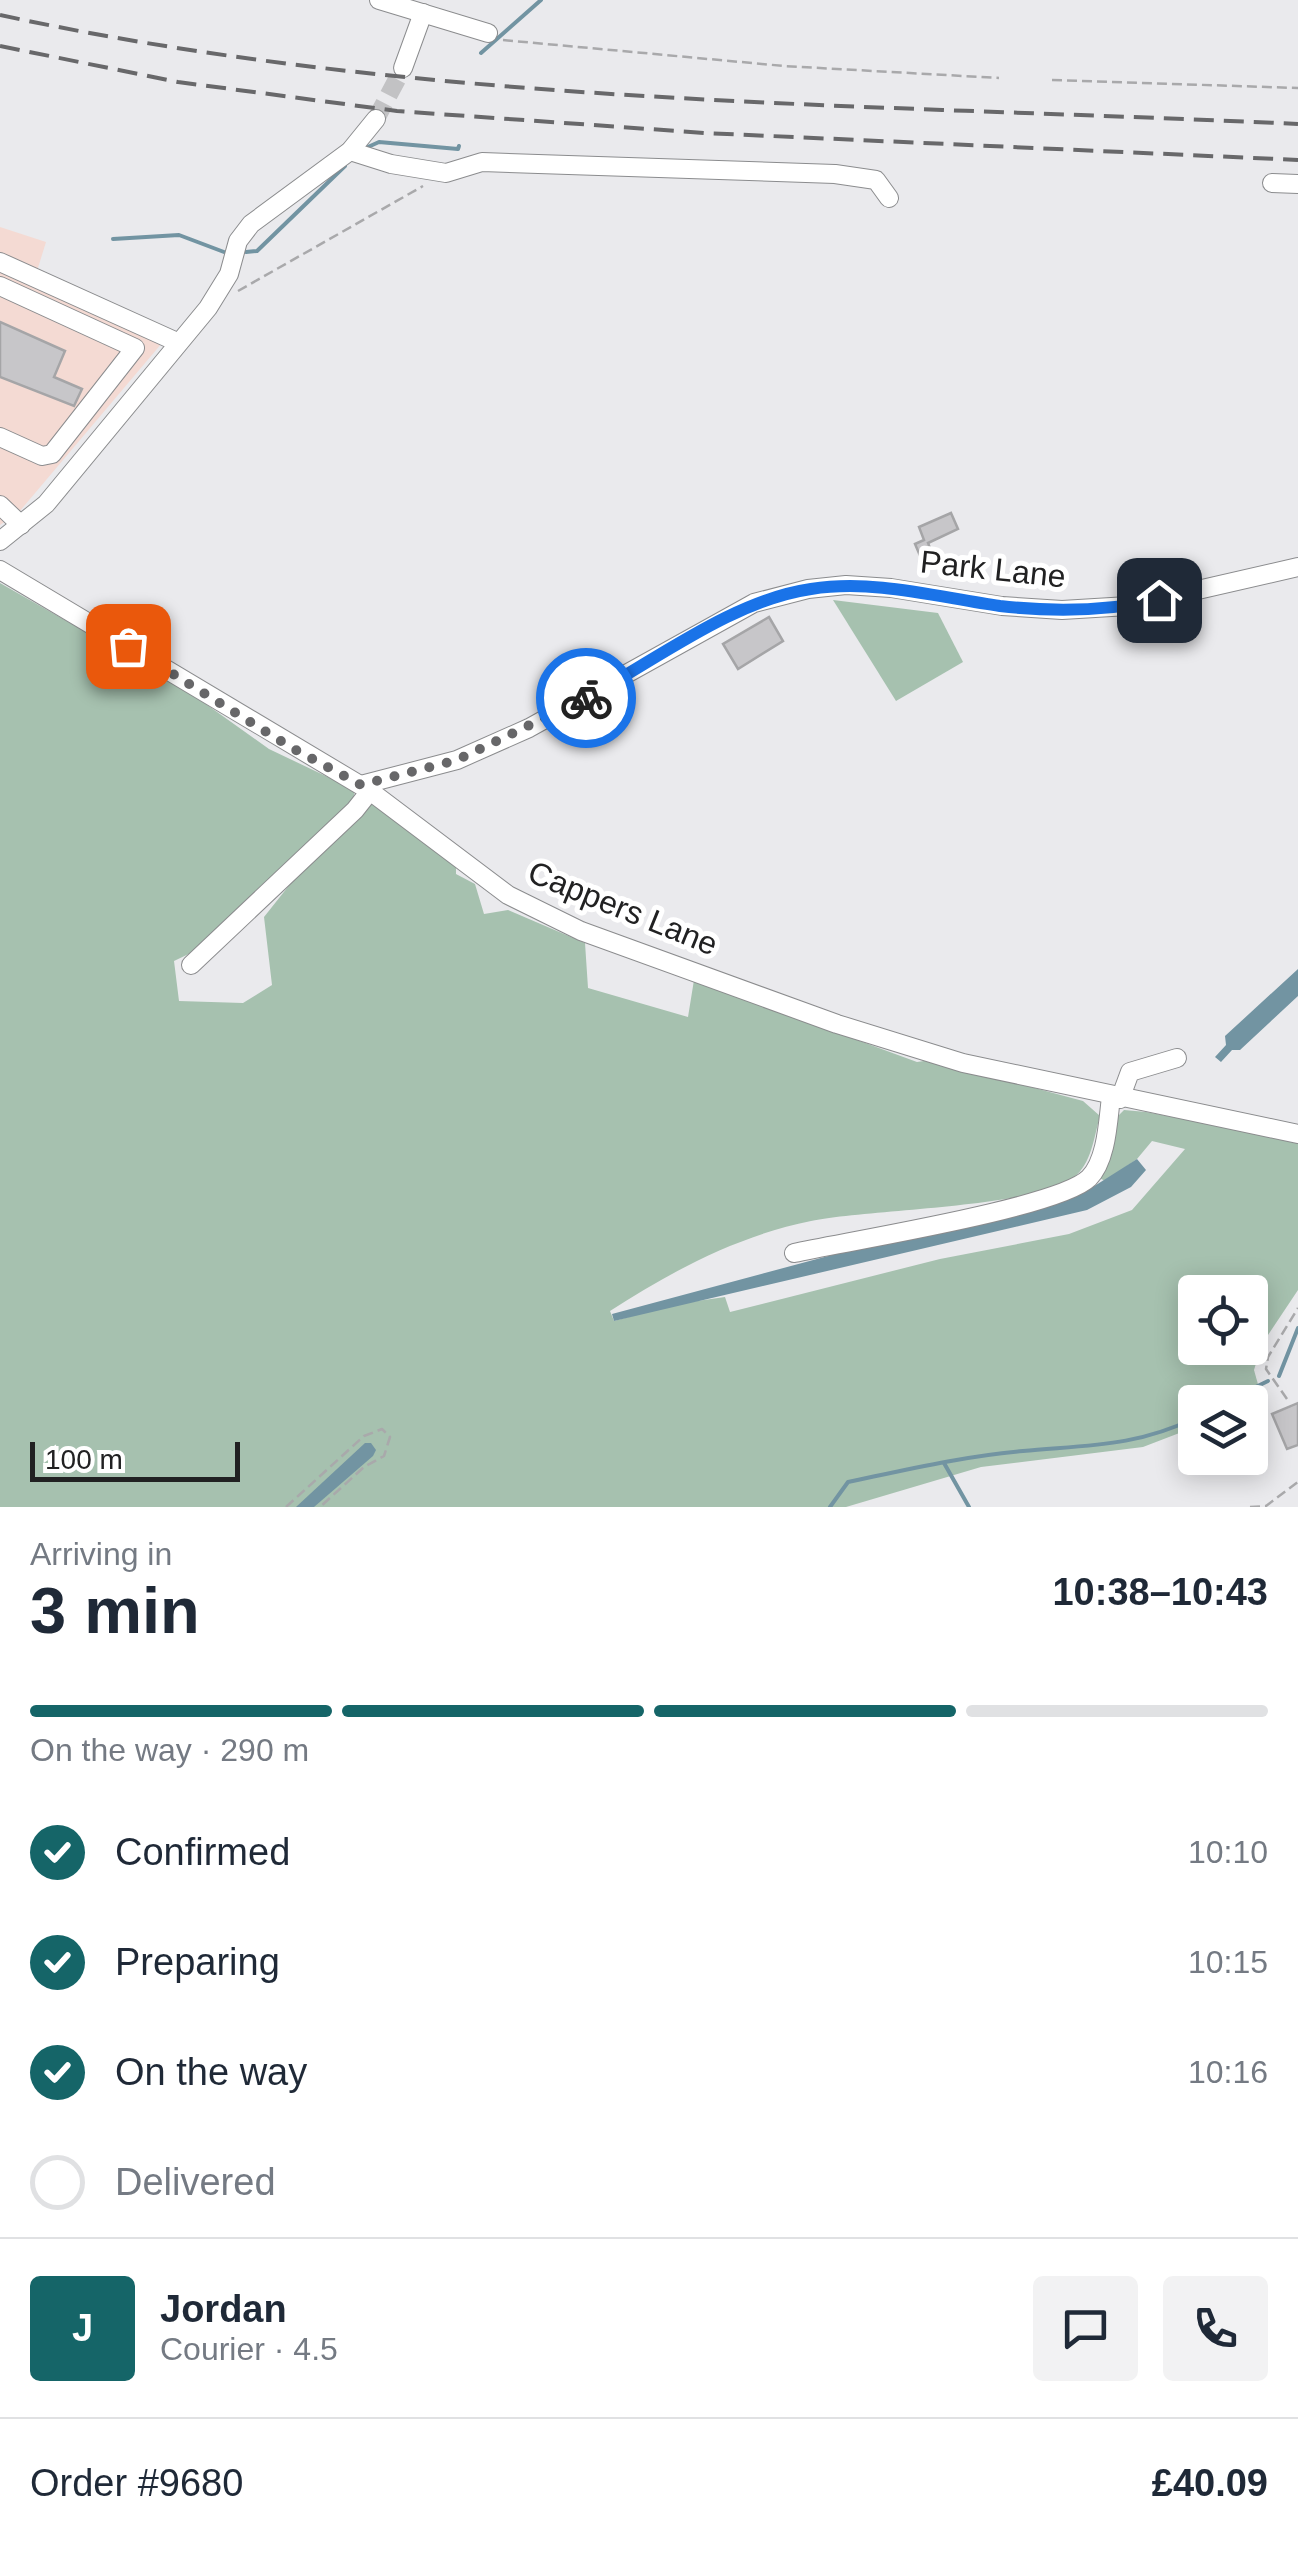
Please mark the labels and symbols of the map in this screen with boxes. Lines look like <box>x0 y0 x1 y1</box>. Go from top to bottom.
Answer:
street label: Park Lane <box>919 543 1067 595</box>
pin <box>1117 558 1202 643</box>
pin <box>86 604 171 689</box>
courier <box>536 648 636 748</box>
street label: Cappers Lane <box>523 854 723 962</box>
scale bar <box>30 1437 240 1482</box>

